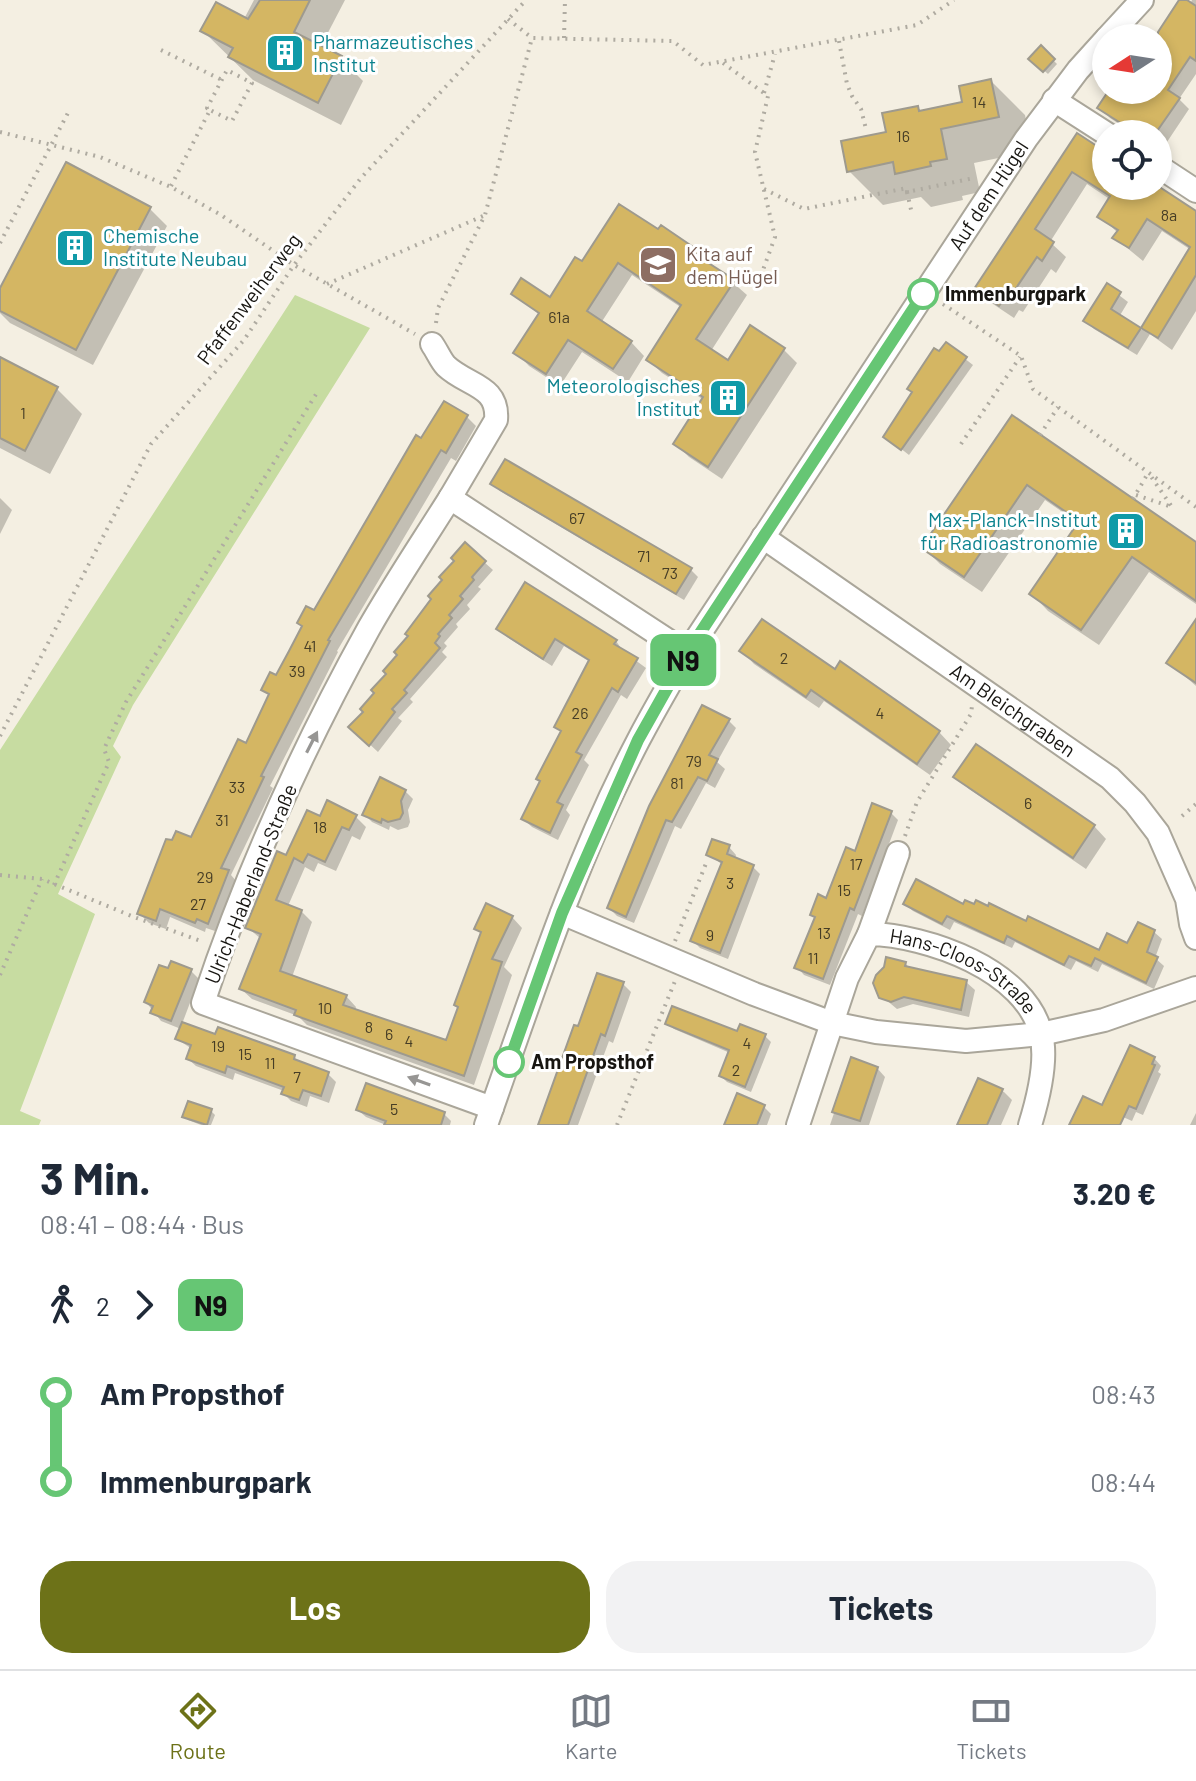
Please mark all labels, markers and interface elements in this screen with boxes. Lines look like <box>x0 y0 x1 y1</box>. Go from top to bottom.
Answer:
north arrow <box>1092 24 1172 104</box>
map controls <box>1092 24 1172 200</box>
place label: Pharmazeutisches Institut <box>313 29 473 76</box>
building icon: Pharmazeutisches Institut <box>264 32 306 74</box>
house number: 14 <box>972 92 986 111</box>
button: locate <box>1092 120 1172 200</box>
house number: 16 <box>896 126 910 145</box>
street label: Auf dem Hügel <box>943 136 1033 254</box>
house number: 8a <box>1161 205 1177 224</box>
place label: Chemische Institute Neubau <box>103 223 247 270</box>
building icon: Chemische Institute Neubau <box>54 227 96 269</box>
street label: Pfaffenweiherweg <box>191 228 305 369</box>
place label: Kita auf dem Hügel <box>686 241 778 288</box>
school or university icon: Kita auf dem Hügel <box>637 244 679 286</box>
marker: Immenburgpark <box>908 279 938 309</box>
place label: Immenburgpark <box>945 281 1087 305</box>
house number: 61a <box>548 307 570 326</box>
place label: Meteorologisches Institut <box>547 373 700 420</box>
building icon: Meteorologisches Institut <box>707 377 749 419</box>
house number: 1 <box>20 403 26 422</box>
place label: Max-Planck-Institut für Radioastronomie <box>920 507 1098 554</box>
house number: 67 <box>569 508 585 527</box>
building icon: Max-Planck-Institut für Radioastronomie <box>1105 510 1147 552</box>
house number: 71 <box>637 546 651 565</box>
house number: 73 <box>662 563 678 582</box>
line badge: N9 <box>647 634 719 686</box>
house number: 41 <box>304 636 316 655</box>
text: N9 <box>666 643 700 677</box>
house number: 2 <box>780 648 788 667</box>
street label: Am Bleichgraben <box>946 658 1081 761</box>
house number: 39 <box>289 661 305 680</box>
house number: 26 <box>572 703 588 722</box>
house number: 4 <box>876 703 884 722</box>
one-way arrow <box>305 730 318 753</box>
house number: 79 <box>686 751 702 770</box>
house number: 81 <box>670 773 684 792</box>
house number: 33 <box>229 777 245 796</box>
street label: Ulrich-Haberland-Straße <box>199 780 301 987</box>
house number: 6 <box>1024 793 1032 812</box>
house number: 31 <box>215 810 229 829</box>
house number: 18 <box>313 817 327 836</box>
house number: 17 <box>849 854 863 873</box>
house number: 29 <box>197 867 213 886</box>
house number: 3 <box>726 873 734 892</box>
house number: 15 <box>837 880 851 899</box>
house number: 27 <box>190 894 206 913</box>
house number: 13 <box>817 923 831 942</box>
street label: Hans-Cloos-Straße <box>888 923 1043 1018</box>
house number: 9 <box>706 925 714 944</box>
house number: 11 <box>807 948 819 967</box>
house number: 10 <box>318 998 332 1017</box>
house number: 8 <box>365 1017 373 1036</box>
house number: 6 <box>385 1024 393 1043</box>
house number: 4 <box>405 1031 413 1050</box>
house number: 4 <box>743 1033 751 1052</box>
house number: 19 <box>211 1036 225 1055</box>
house number: 15 <box>238 1044 252 1063</box>
marker: Am Propsthof <box>494 1047 524 1077</box>
place label: Am Propsthof <box>531 1049 654 1073</box>
house number: 11 <box>264 1053 276 1072</box>
house number: 2 <box>732 1060 740 1079</box>
house number: 7 <box>293 1067 301 1086</box>
one-way arrow <box>406 1075 430 1087</box>
house number: 5 <box>390 1099 398 1118</box>
text: 3 Min. <box>40 1151 151 1204</box>
text: 3.20 € <box>1073 1175 1156 1211</box>
text: 08:41 – 08:44 · Bus <box>40 1208 244 1239</box>
icon: walk <box>40 1283 84 1327</box>
icon: forward <box>122 1283 166 1327</box>
text: N9 <box>194 1288 227 1322</box>
text: 2 <box>96 1290 110 1321</box>
text: Am Propsthof <box>100 1375 285 1411</box>
text: 08:43 <box>1091 1378 1156 1409</box>
text: Immenburgpark <box>100 1463 312 1499</box>
text: 08:44 <box>1090 1466 1156 1497</box>
button: Los <box>40 1561 590 1653</box>
button: Tickets <box>606 1561 1156 1653</box>
tab: Route <box>169 1689 226 1763</box>
tab: Karte <box>565 1689 617 1763</box>
tab: Tickets <box>956 1689 1026 1763</box>

